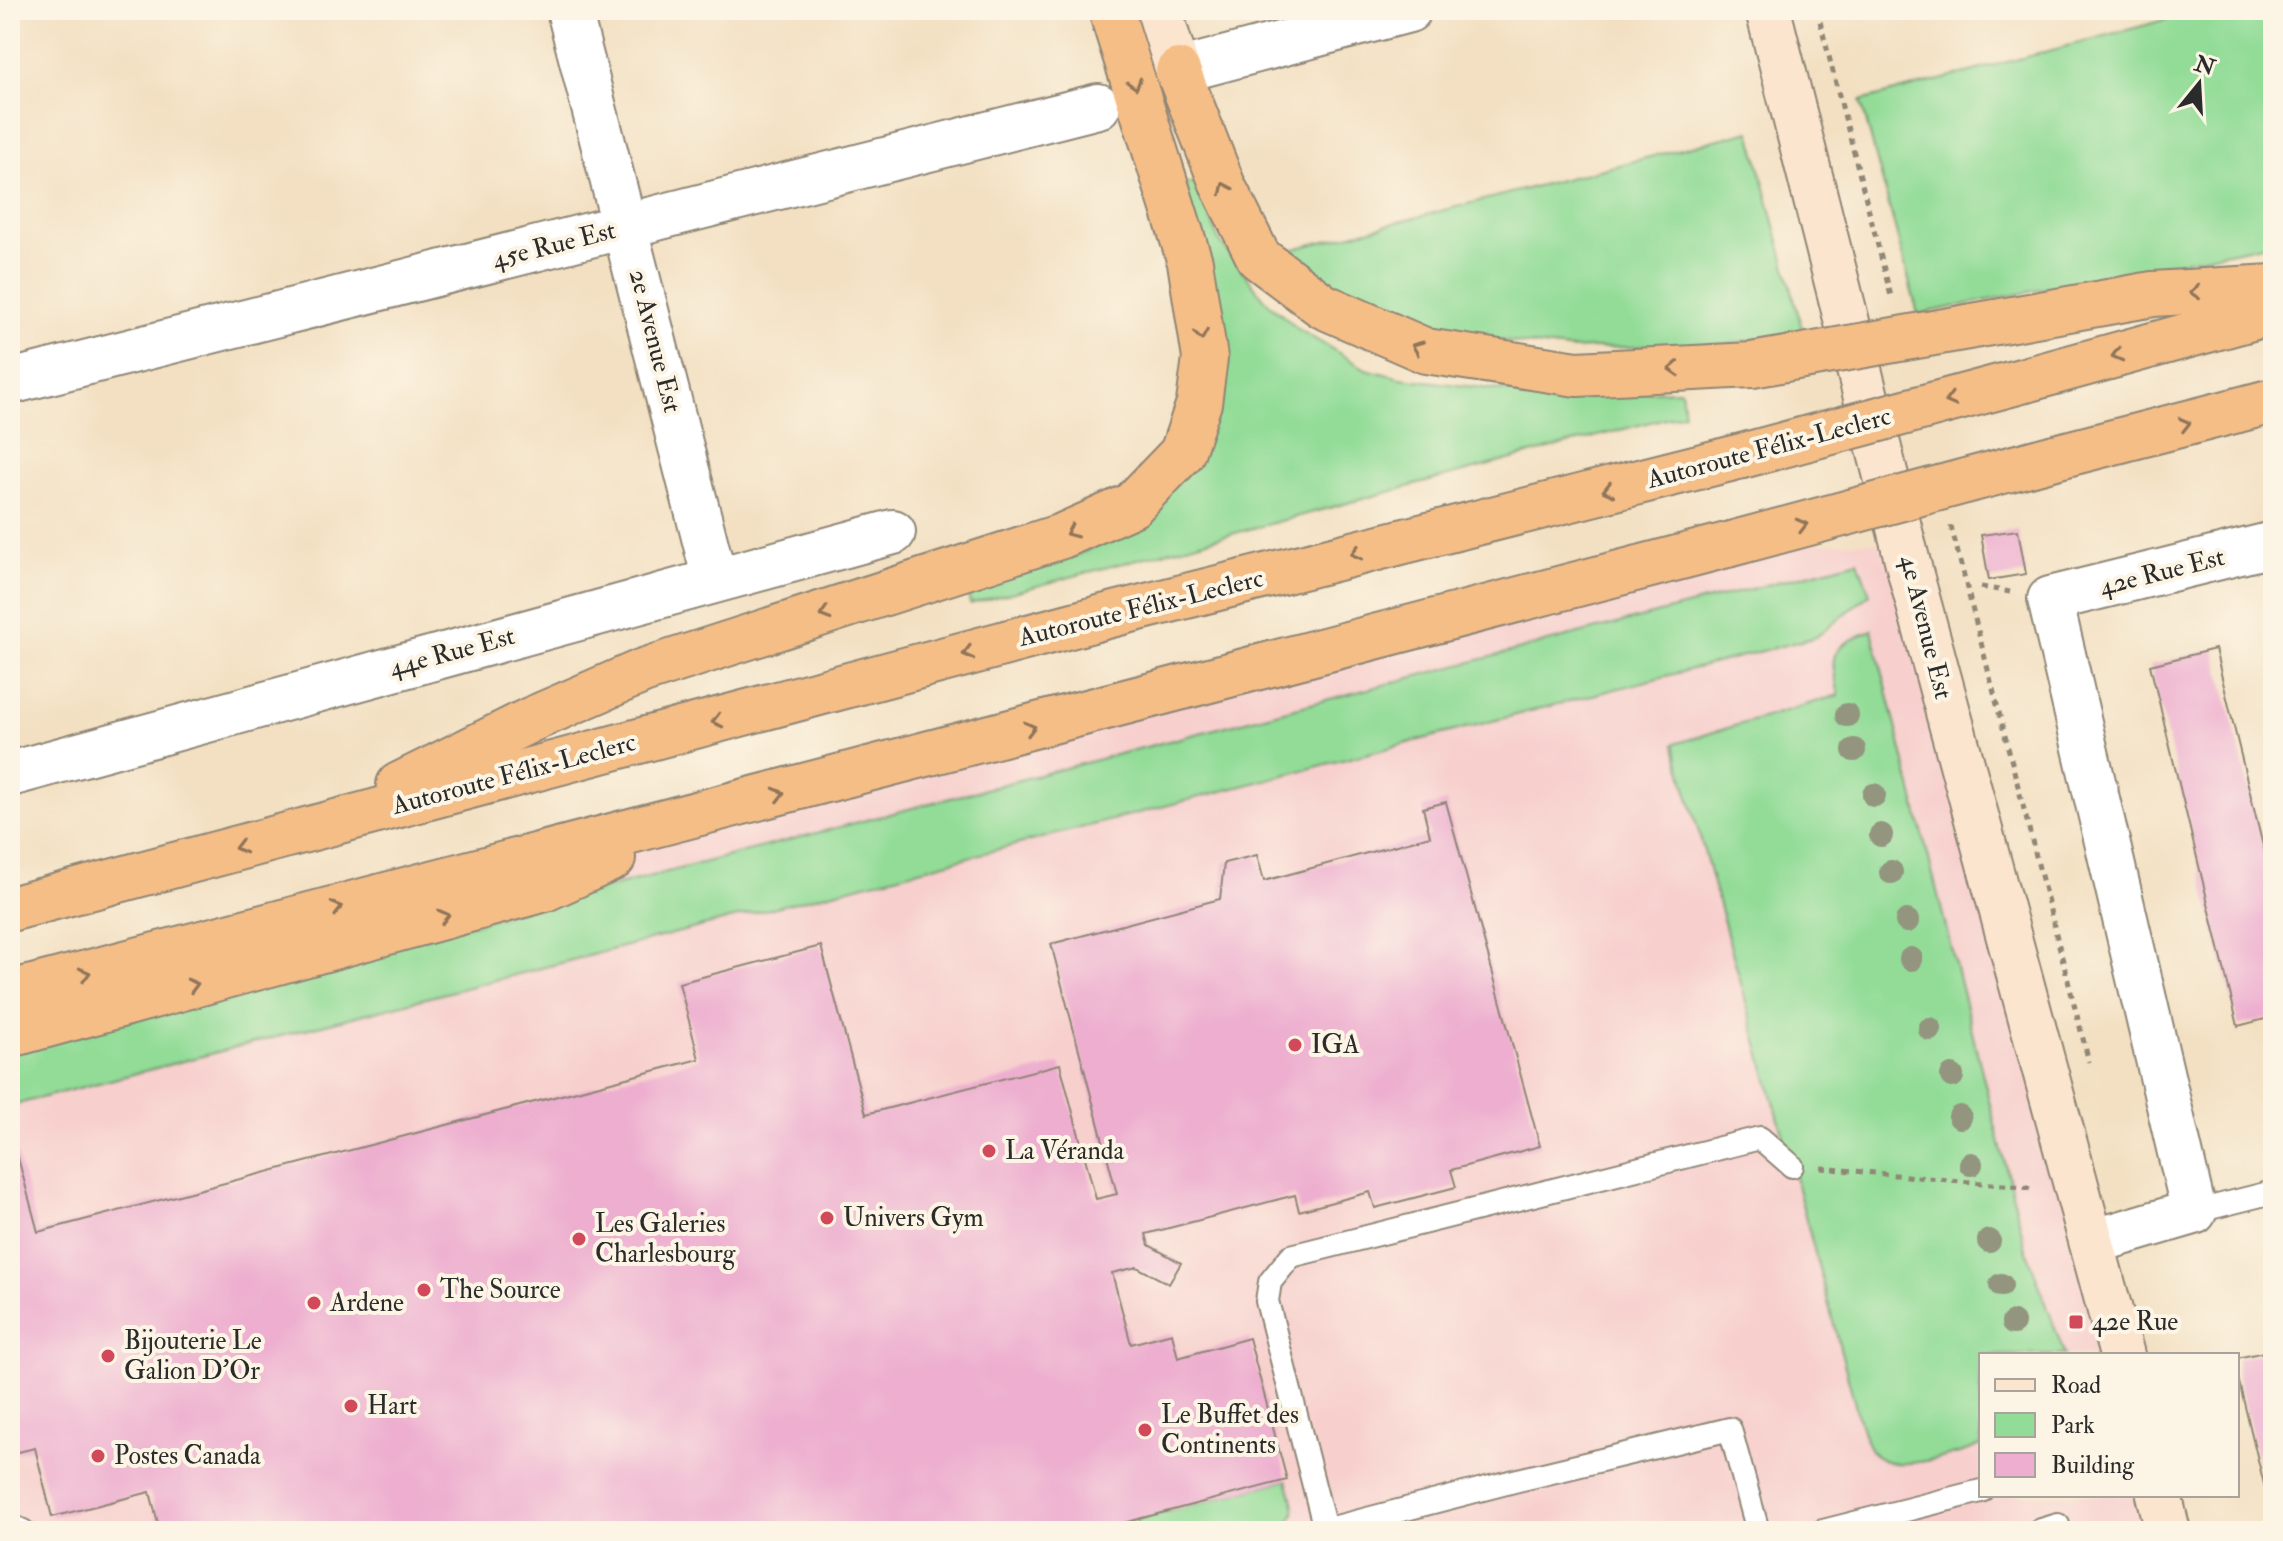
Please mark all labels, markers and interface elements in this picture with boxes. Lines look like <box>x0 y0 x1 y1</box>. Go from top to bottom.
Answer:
north arrow <box>2159 44 2239 124</box>
text: N <box>2190 49 2219 82</box>
one-way arrow <box>1126 77 1142 91</box>
one-way arrow <box>1218 182 1234 197</box>
street label: 45e Rue Est <box>489 214 619 276</box>
street label: 2e Avenue Est <box>622 266 688 416</box>
one-way arrow <box>2188 283 2201 300</box>
one-way arrow <box>1192 328 1209 342</box>
one-way arrow <box>1411 340 1425 356</box>
one-way arrow <box>2110 346 2124 362</box>
one-way arrow <box>1667 361 1680 378</box>
one-way arrow <box>1943 391 1957 407</box>
street label: Autoroute Félix-Leclerc <box>1643 400 1894 496</box>
one-way arrow <box>2177 416 2191 433</box>
one-way arrow <box>1601 480 1615 497</box>
one-way arrow <box>1795 518 1809 534</box>
one-way arrow <box>1065 522 1079 538</box>
street label: 42e Rue Est <box>2096 541 2228 603</box>
one-way arrow <box>1349 544 1363 561</box>
street label: 4e Avenue Est <box>1893 552 1959 702</box>
street label: Autoroute Félix-Leclerc <box>1014 562 1267 654</box>
one-way arrow <box>818 605 832 621</box>
street label: 44e Rue Est <box>386 620 518 684</box>
one-way arrow <box>962 644 976 661</box>
one-way arrow <box>711 711 725 728</box>
one-way arrow <box>1023 720 1036 737</box>
street label: Autoroute Félix-Leclerc <box>388 726 639 822</box>
one-way arrow <box>771 786 785 803</box>
one-way arrow <box>233 837 247 854</box>
one-way arrow <box>330 901 344 918</box>
one-way arrow <box>437 909 451 926</box>
one-way arrow <box>78 966 92 983</box>
one-way arrow <box>186 977 200 994</box>
place label: IGA <box>1311 1029 1360 1061</box>
marker: IGA <box>1286 1036 1304 1054</box>
place label: La Véranda <box>1005 1135 1125 1167</box>
marker: La Véranda <box>980 1142 998 1160</box>
place label: Univers Gym <box>843 1202 984 1234</box>
place label: Les Galeries Charlesbourg <box>595 1208 737 1270</box>
marker: Univers Gym <box>818 1209 836 1227</box>
marker: Les Galeries Charlesbourg <box>570 1230 588 1248</box>
place label: The Source <box>440 1274 561 1306</box>
marker: The Source <box>415 1281 433 1299</box>
place label: Ardene <box>329 1287 404 1319</box>
marker: Ardene <box>305 1294 323 1312</box>
place label: 42e Rue <box>2092 1306 2178 1338</box>
marker: 42e Rue <box>2067 1313 2085 1331</box>
place label: Bijouterie Le Galion D'Or <box>124 1325 262 1387</box>
marker: Bijouterie Le Galion D'Or <box>99 1347 117 1365</box>
legend <box>1979 1353 2239 1497</box>
text: Road <box>2051 1370 2101 1401</box>
place label: Hart <box>367 1390 417 1422</box>
marker: Hart <box>342 1397 360 1415</box>
place label: Le Buffet des Continents <box>1161 1399 1299 1461</box>
text: Park <box>2051 1410 2095 1441</box>
marker: Le Buffet des Continents <box>1136 1421 1154 1439</box>
place label: Postes Canada <box>114 1440 261 1472</box>
marker: Postes Canada <box>89 1447 107 1465</box>
text: Building <box>2051 1450 2135 1481</box>

